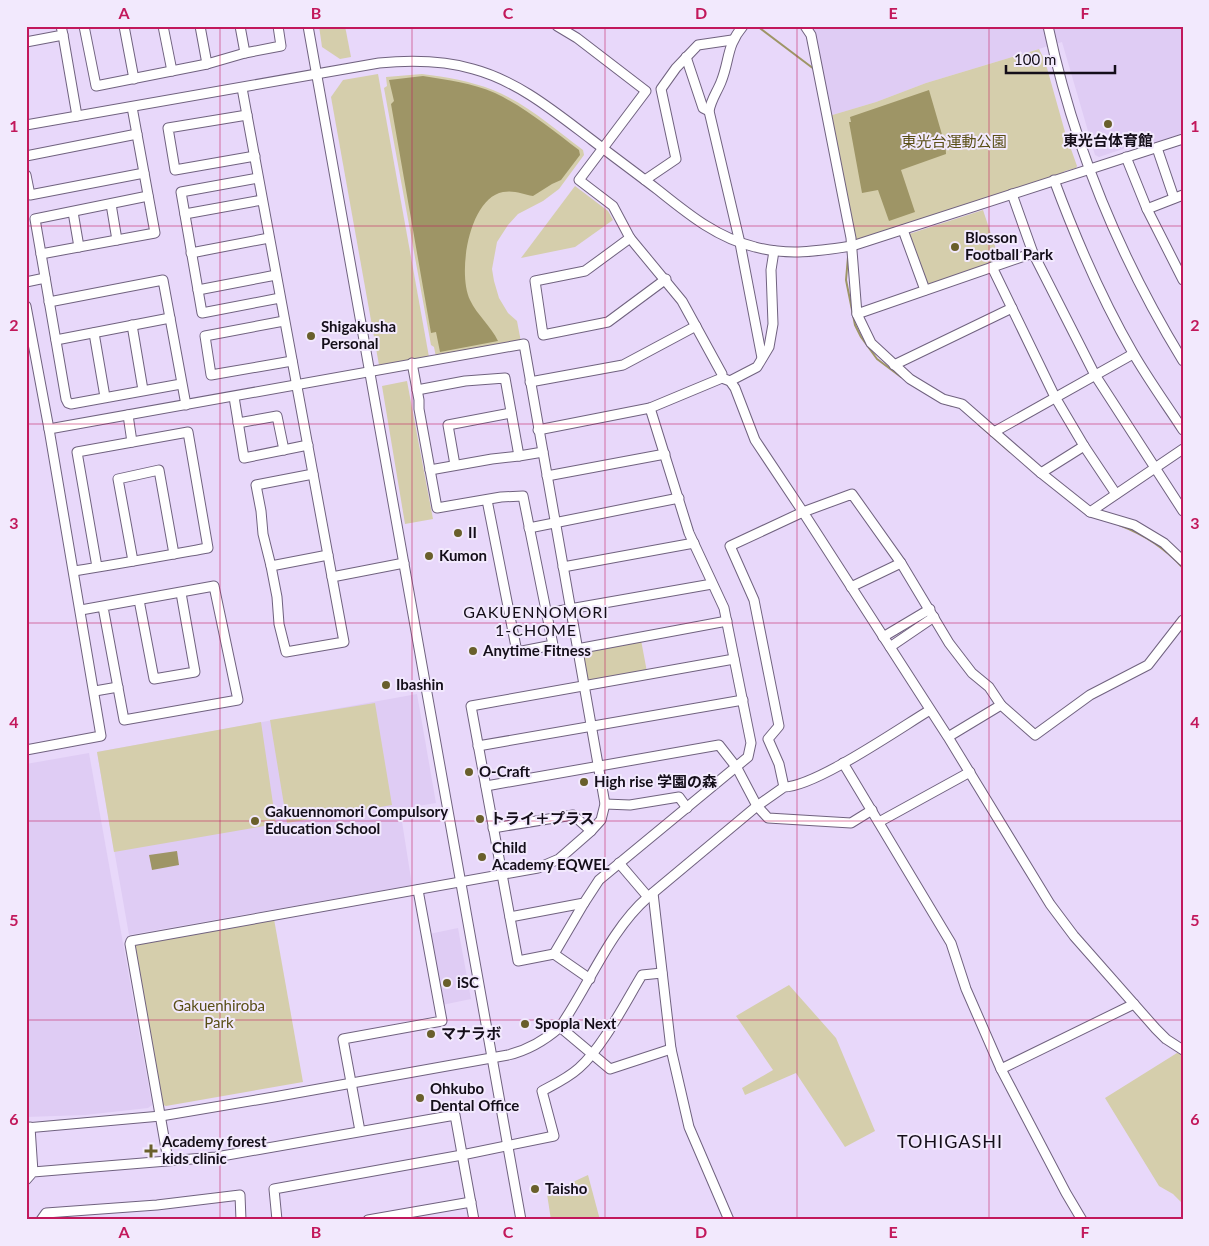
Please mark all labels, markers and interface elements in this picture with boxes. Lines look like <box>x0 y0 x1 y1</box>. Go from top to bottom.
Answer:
text: A <box>117 3 130 22</box>
text: B <box>311 3 321 22</box>
text: C <box>503 3 514 22</box>
text: D <box>695 3 707 22</box>
text: E <box>888 3 898 22</box>
text: F <box>1080 3 1090 22</box>
scale bar <box>1006 42 1115 74</box>
text: 100 m <box>1014 50 1056 68</box>
text: 1 <box>9 116 19 135</box>
text: 1 <box>1190 116 1200 135</box>
marker: 東光台体育館 <box>1102 118 1114 130</box>
place label: 東光台体育館 <box>1063 131 1153 149</box>
park label: 東光台運動公園 <box>901 132 1007 150</box>
place label: Blosson Football Park <box>965 228 1054 263</box>
marker: Blosson Football Park <box>949 241 961 253</box>
text: 2 <box>9 315 19 334</box>
text: 2 <box>1190 315 1200 334</box>
place label: Shigakusha Personal <box>321 317 396 352</box>
marker: Shigakusha Personal <box>305 330 317 342</box>
text: 3 <box>9 513 19 532</box>
text: 3 <box>1190 513 1200 532</box>
place label: II <box>468 523 477 541</box>
marker: II <box>452 527 464 539</box>
place label: Kumon <box>439 546 487 564</box>
marker: Kumon <box>423 550 435 562</box>
district label: GAKUENNOMORI 1-CHOME <box>463 602 609 639</box>
place label: Anytime Fitness <box>482 641 591 659</box>
marker: Anytime Fitness <box>467 645 479 657</box>
place label: Ibashin <box>396 675 444 693</box>
marker: Ibashin <box>380 679 392 691</box>
text: 4 <box>9 712 19 731</box>
text: 4 <box>1190 712 1200 731</box>
place label: O-Craft <box>479 762 531 780</box>
marker: O-Craft <box>463 766 475 778</box>
place label: High rise 学園の森 <box>594 772 717 790</box>
marker: High rise 学園の森 <box>578 776 590 788</box>
place label: Gakuennomori Compulsory Education School <box>265 802 448 837</box>
place label: トライ＋プラス <box>490 809 595 827</box>
marker: トライ＋プラス <box>474 813 486 825</box>
marker: Gakuennomori Compulsory Education School <box>249 815 261 827</box>
place label: Child Academy EQWEL <box>491 838 610 873</box>
marker: Child Academy EQWEL <box>476 851 488 863</box>
text: 5 <box>9 910 19 929</box>
text: 5 <box>1190 910 1200 929</box>
place label: iSC <box>457 973 479 991</box>
marker: iSC <box>441 977 453 989</box>
park label: Gakuenhiroba Park <box>173 996 265 1031</box>
place label: Spopla Next <box>535 1014 617 1032</box>
marker: Spopla Next <box>519 1018 531 1030</box>
place label: マナラボ <box>441 1024 501 1042</box>
marker: マナラボ <box>425 1028 437 1040</box>
place label: Ohkubo Dental Office <box>430 1079 519 1114</box>
marker: Ohkubo Dental Office <box>414 1092 426 1104</box>
text: 6 <box>9 1109 19 1128</box>
text: 6 <box>1190 1109 1200 1128</box>
district label: TOHIGASHI <box>897 1130 1003 1152</box>
place label: Academy forest kids clinic <box>161 1132 267 1167</box>
marker: Academy forest kids clinic <box>144 1144 158 1158</box>
place label: Taisho <box>545 1179 588 1197</box>
marker: Taisho <box>529 1183 541 1195</box>
text: A <box>117 1222 130 1241</box>
text: B <box>311 1222 321 1241</box>
text: C <box>503 1222 514 1241</box>
text: D <box>695 1222 707 1241</box>
text: E <box>888 1222 898 1241</box>
text: F <box>1080 1222 1090 1241</box>

